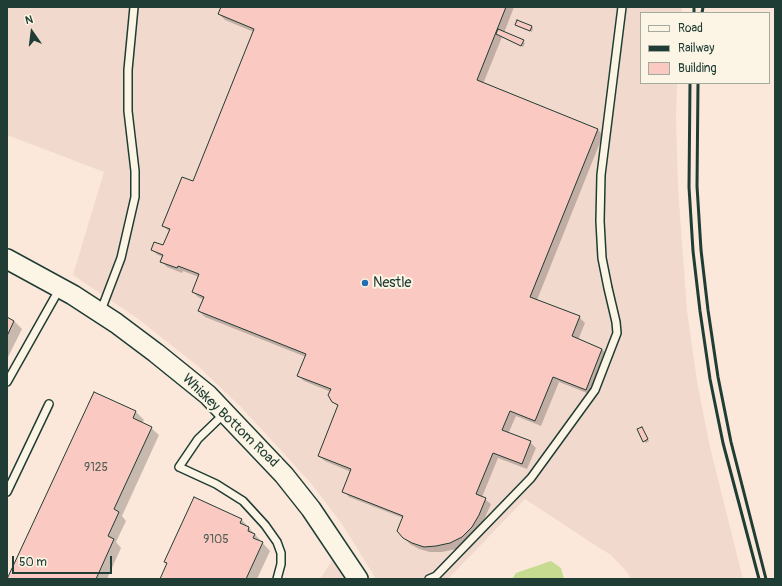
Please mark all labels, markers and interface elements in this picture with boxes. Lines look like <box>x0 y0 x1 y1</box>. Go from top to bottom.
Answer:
north arrow <box>12 12 52 52</box>
legend <box>640 12 770 84</box>
text: N <box>24 13 34 27</box>
text: Road <box>678 21 703 36</box>
text: Railway <box>678 41 714 56</box>
text: Building <box>678 61 717 76</box>
place label: Nestle <box>373 275 411 291</box>
marker: Nestle <box>360 278 370 288</box>
street label: Whiskey Bottom Road <box>178 371 282 471</box>
house number: 9125 <box>84 461 108 475</box>
house number: 9105 <box>203 533 229 547</box>
scale bar <box>14 548 114 574</box>
text: 50 m <box>19 555 47 570</box>

